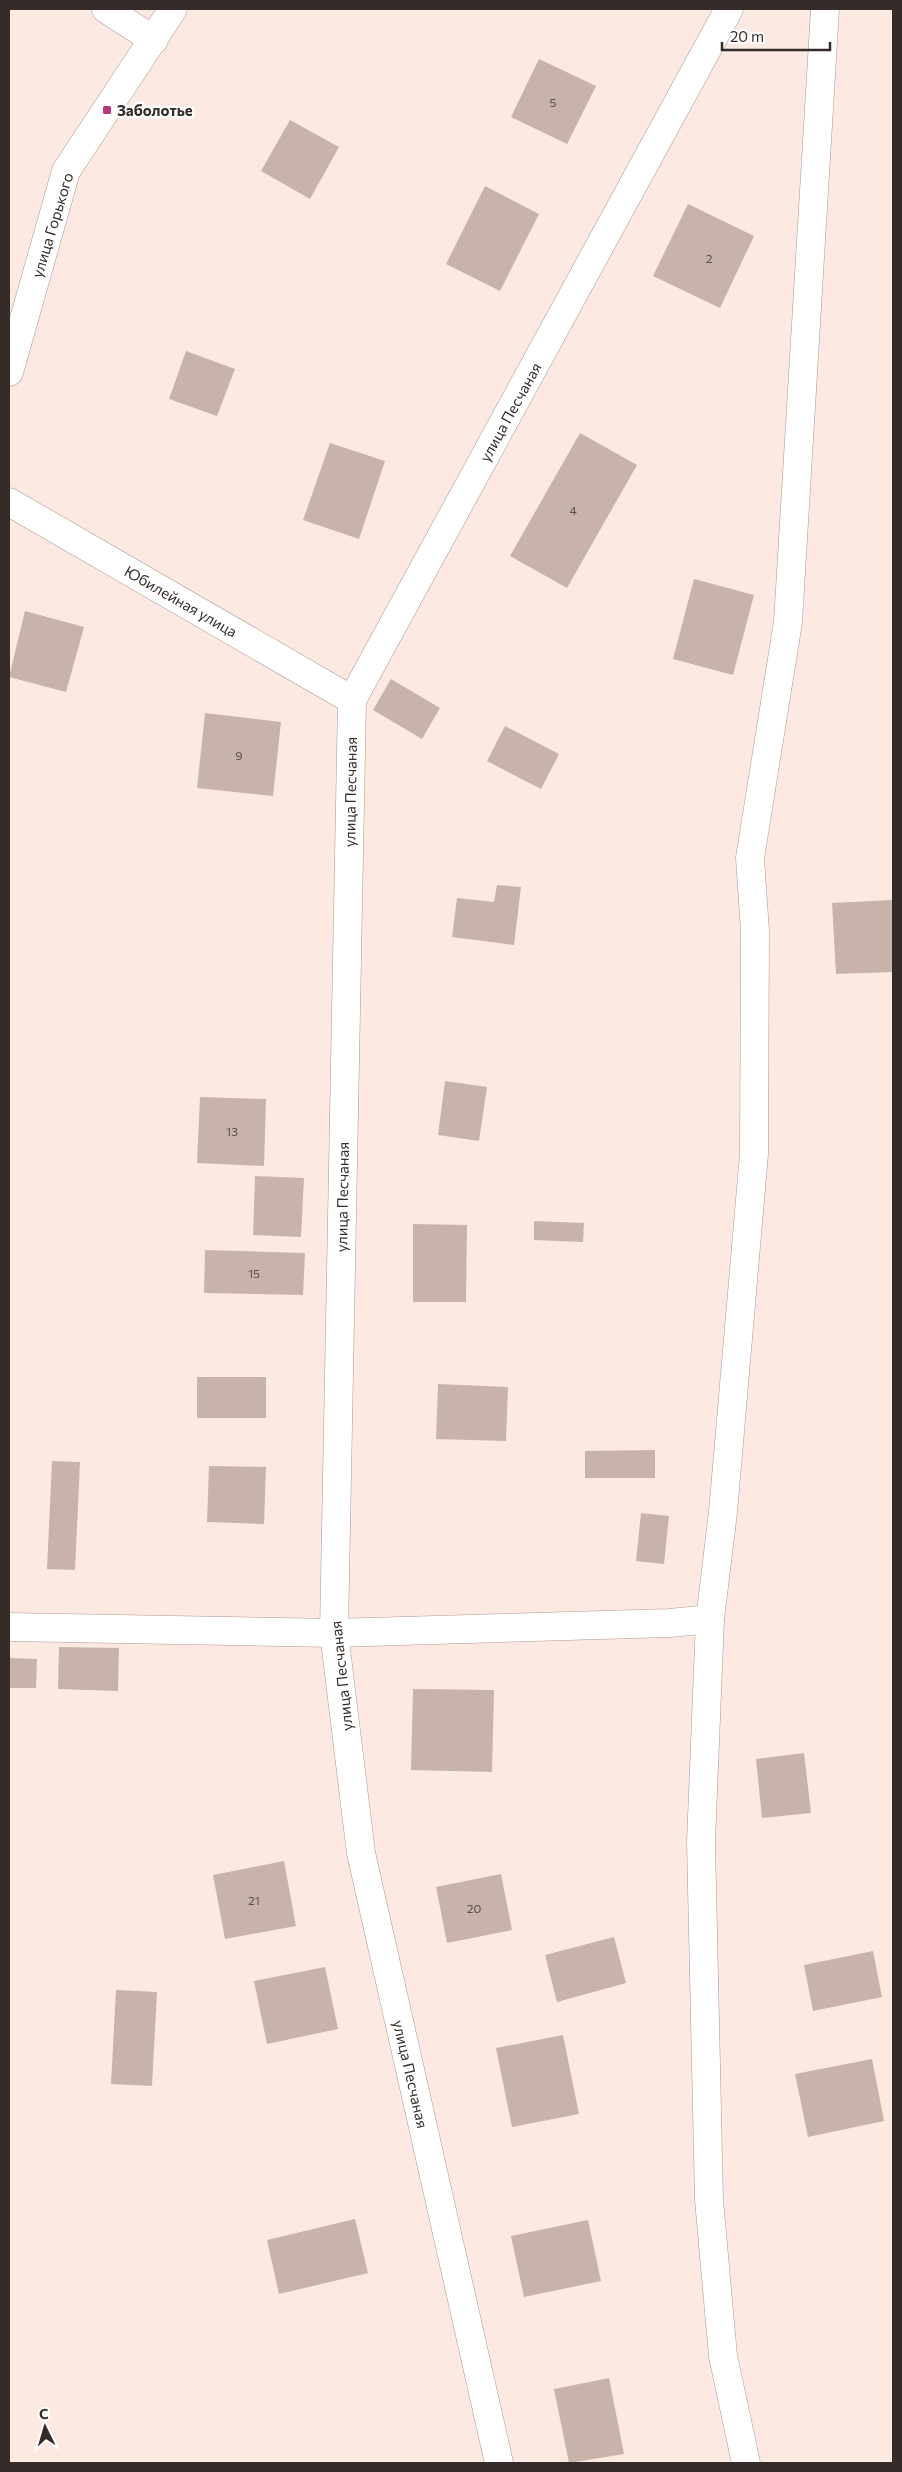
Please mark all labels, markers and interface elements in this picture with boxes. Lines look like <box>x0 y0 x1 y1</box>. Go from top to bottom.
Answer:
scale bar <box>722 20 830 52</box>
text: 20 m <box>730 27 764 45</box>
house number: 5 <box>550 95 557 109</box>
place label: Заболотье <box>117 101 193 119</box>
marker: Заболотье <box>101 104 113 116</box>
street label: улица Горького <box>27 170 77 280</box>
house number: 2 <box>706 251 713 265</box>
street label: улица Песчаная <box>475 359 545 465</box>
house number: 4 <box>569 503 577 517</box>
street label: Юбилейная улица <box>121 561 241 641</box>
street label: улица Песчаная <box>340 737 360 847</box>
house number: 9 <box>235 748 243 762</box>
house number: 13 <box>226 1124 238 1138</box>
street label: улица Песчаная <box>332 1142 352 1252</box>
house number: 15 <box>248 1266 260 1280</box>
street label: улица Песчаная <box>326 1620 356 1732</box>
house number: 21 <box>248 1893 260 1907</box>
house number: 20 <box>467 1901 481 1915</box>
street label: улица Песчаная <box>390 2018 432 2130</box>
north arrow <box>20 2402 70 2452</box>
text: С <box>38 2405 49 2422</box>

